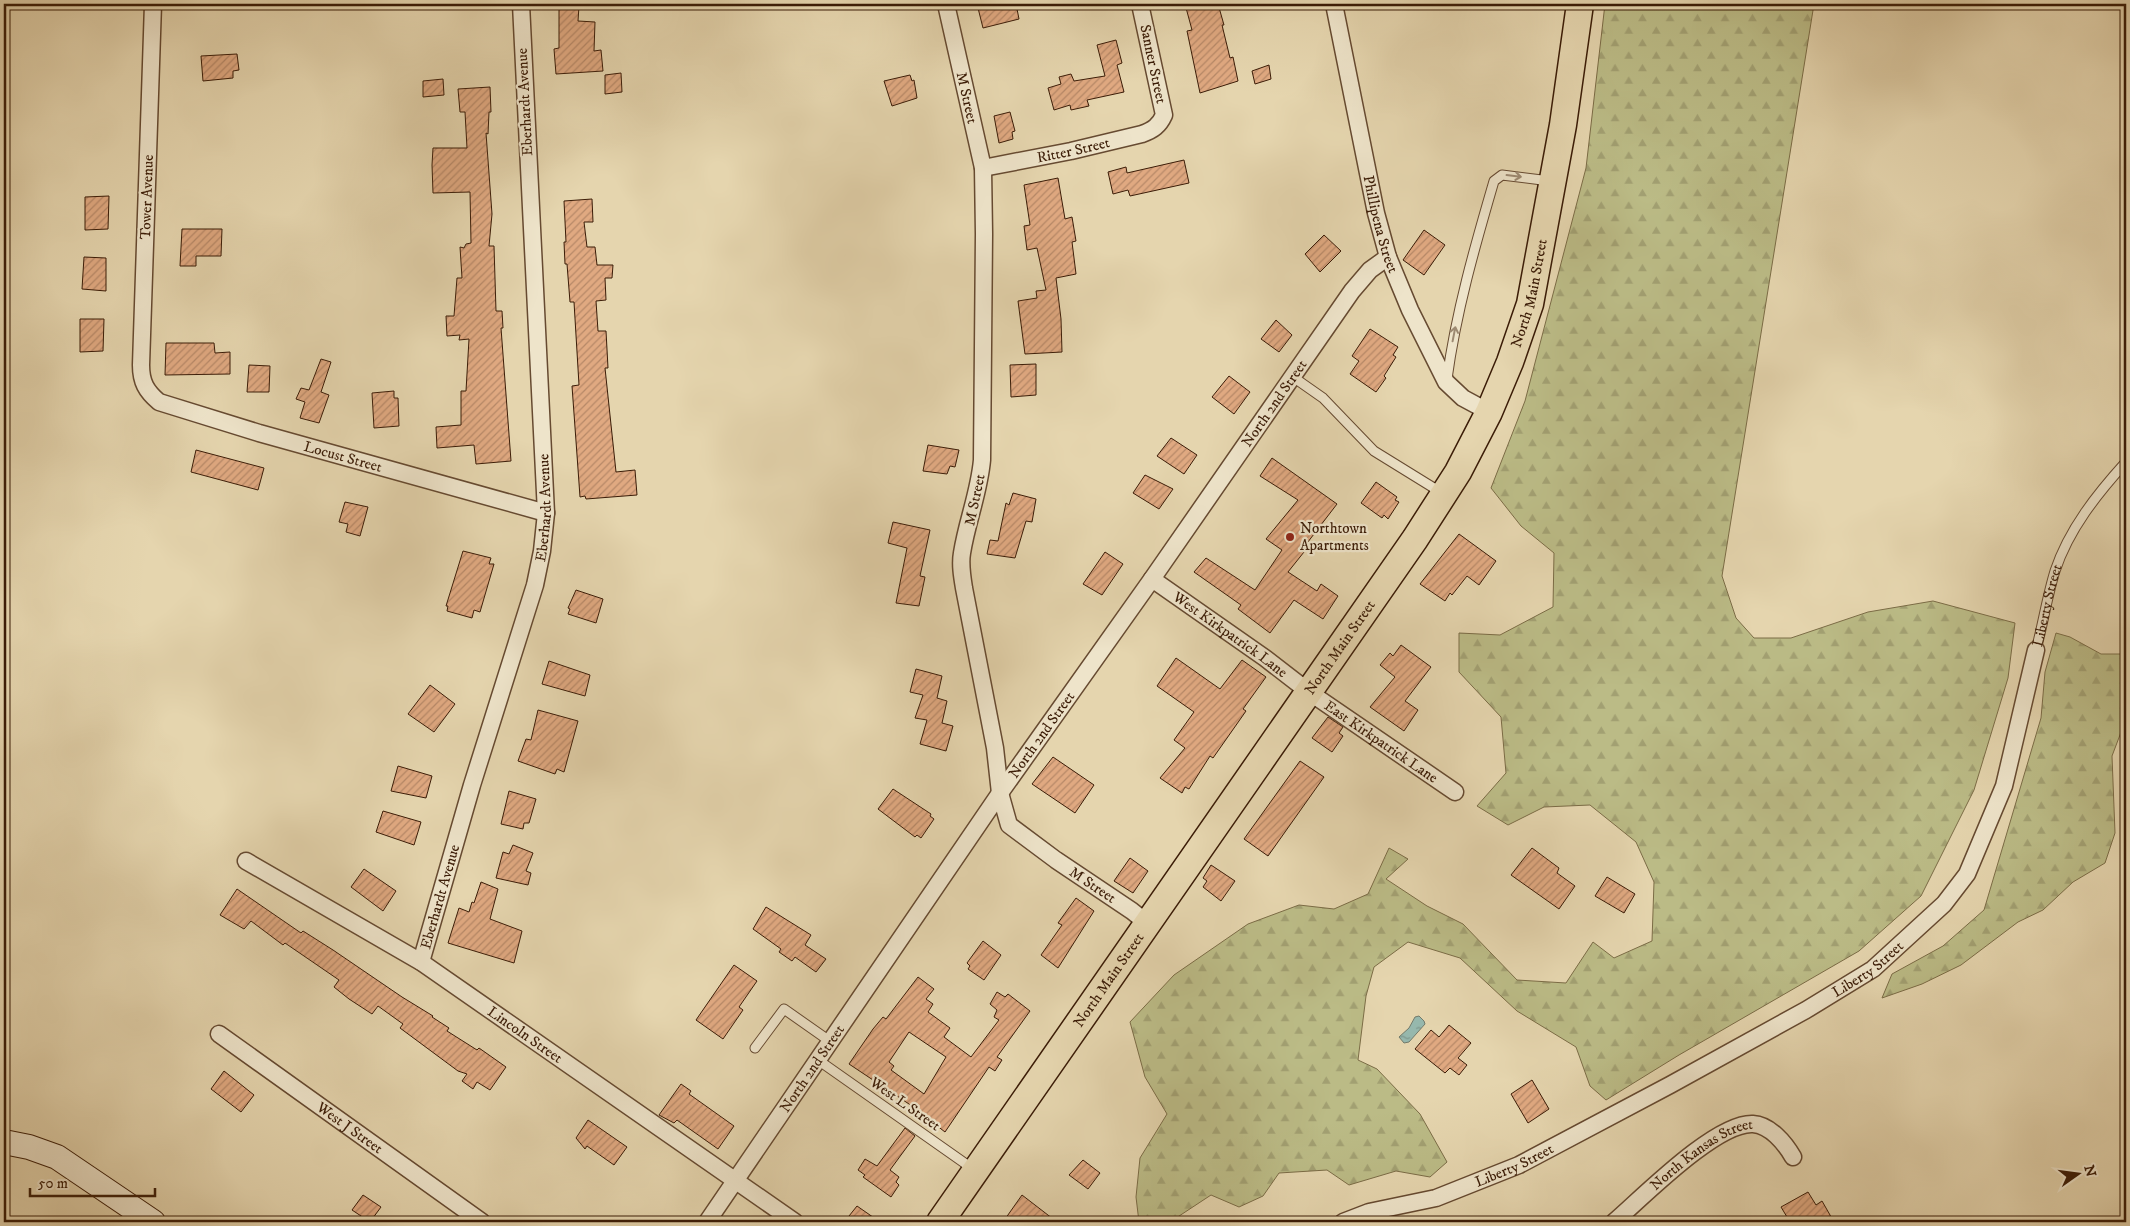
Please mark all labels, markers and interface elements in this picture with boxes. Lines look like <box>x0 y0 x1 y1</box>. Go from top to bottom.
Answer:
street label: Sanner Street <box>1135 23 1171 105</box>
street label: Eberhardt Avenue <box>513 48 537 156</box>
street label: M Street <box>952 70 982 126</box>
street label: Ritter Street <box>1035 133 1112 167</box>
street label: Tower Avenue <box>136 154 158 240</box>
one-way arrow <box>1506 171 1522 181</box>
street label: Phillipena Street <box>1359 174 1403 276</box>
street label: North Main Street <box>1506 237 1551 350</box>
one-way arrow <box>1449 326 1459 342</box>
street label: North 2nd Street <box>1237 356 1311 451</box>
street label: Locust Street <box>302 437 385 476</box>
street label: Eberhardt Avenue <box>531 453 556 563</box>
street label: M Street <box>960 472 990 528</box>
place label: Northtown Apartments <box>1300 519 1369 555</box>
marker: Northtown Apartments <box>1284 531 1296 543</box>
street label: Liberty Street <box>2028 561 2066 649</box>
street label: West Kirkpatrick Lane <box>1169 587 1292 682</box>
street label: North Main Street <box>1300 596 1379 698</box>
street label: North 2nd Street <box>1004 687 1079 782</box>
street label: East Kirkpatrick Lane <box>1321 696 1442 787</box>
street label: Eberhardt Avenue <box>416 842 464 951</box>
street label: M Street <box>1066 862 1120 907</box>
street label: North Main Street <box>1069 929 1148 1031</box>
street label: Liberty Street <box>1828 936 1907 1001</box>
street label: Lincoln Street <box>484 1002 567 1067</box>
street label: North 2nd Street <box>775 1021 849 1116</box>
street label: West L Street <box>865 1072 944 1135</box>
street label: West J Street <box>312 1097 387 1158</box>
street label: North Kansas Street <box>1646 1114 1753 1194</box>
street label: Liberty Street <box>1472 1139 1557 1191</box>
north arrow <box>2052 1148 2102 1198</box>
text: N <box>2080 1163 2100 1179</box>
scale bar <box>30 1166 155 1198</box>
text: 50 m <box>38 1174 68 1193</box>

